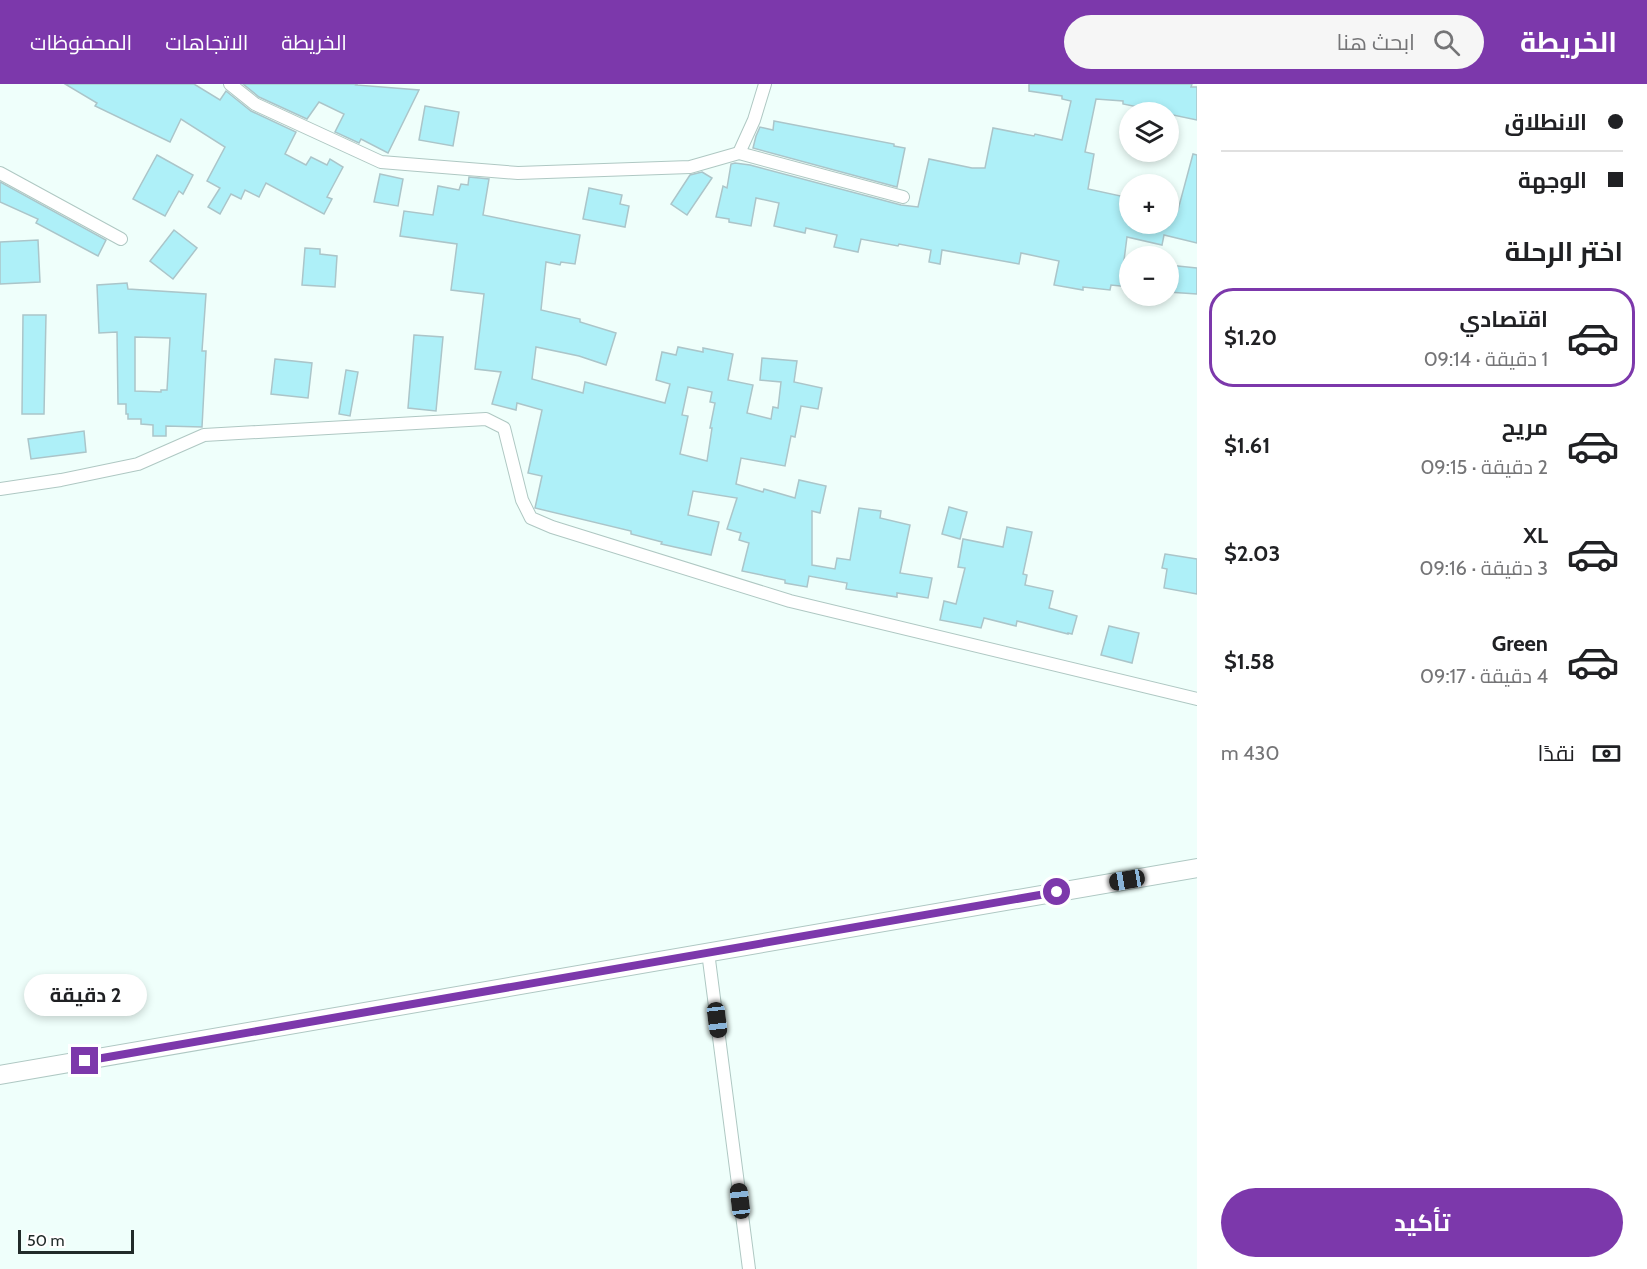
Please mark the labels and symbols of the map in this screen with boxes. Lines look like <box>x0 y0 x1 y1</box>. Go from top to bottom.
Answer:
car <box>1108 868 1146 892</box>
route start <box>1043 878 1070 905</box>
callout: 2 دقيقة <box>23 974 146 1016</box>
car <box>706 1001 728 1039</box>
route end <box>71 1047 98 1074</box>
car <box>729 1182 751 1220</box>
scale bar <box>18 1227 134 1254</box>

